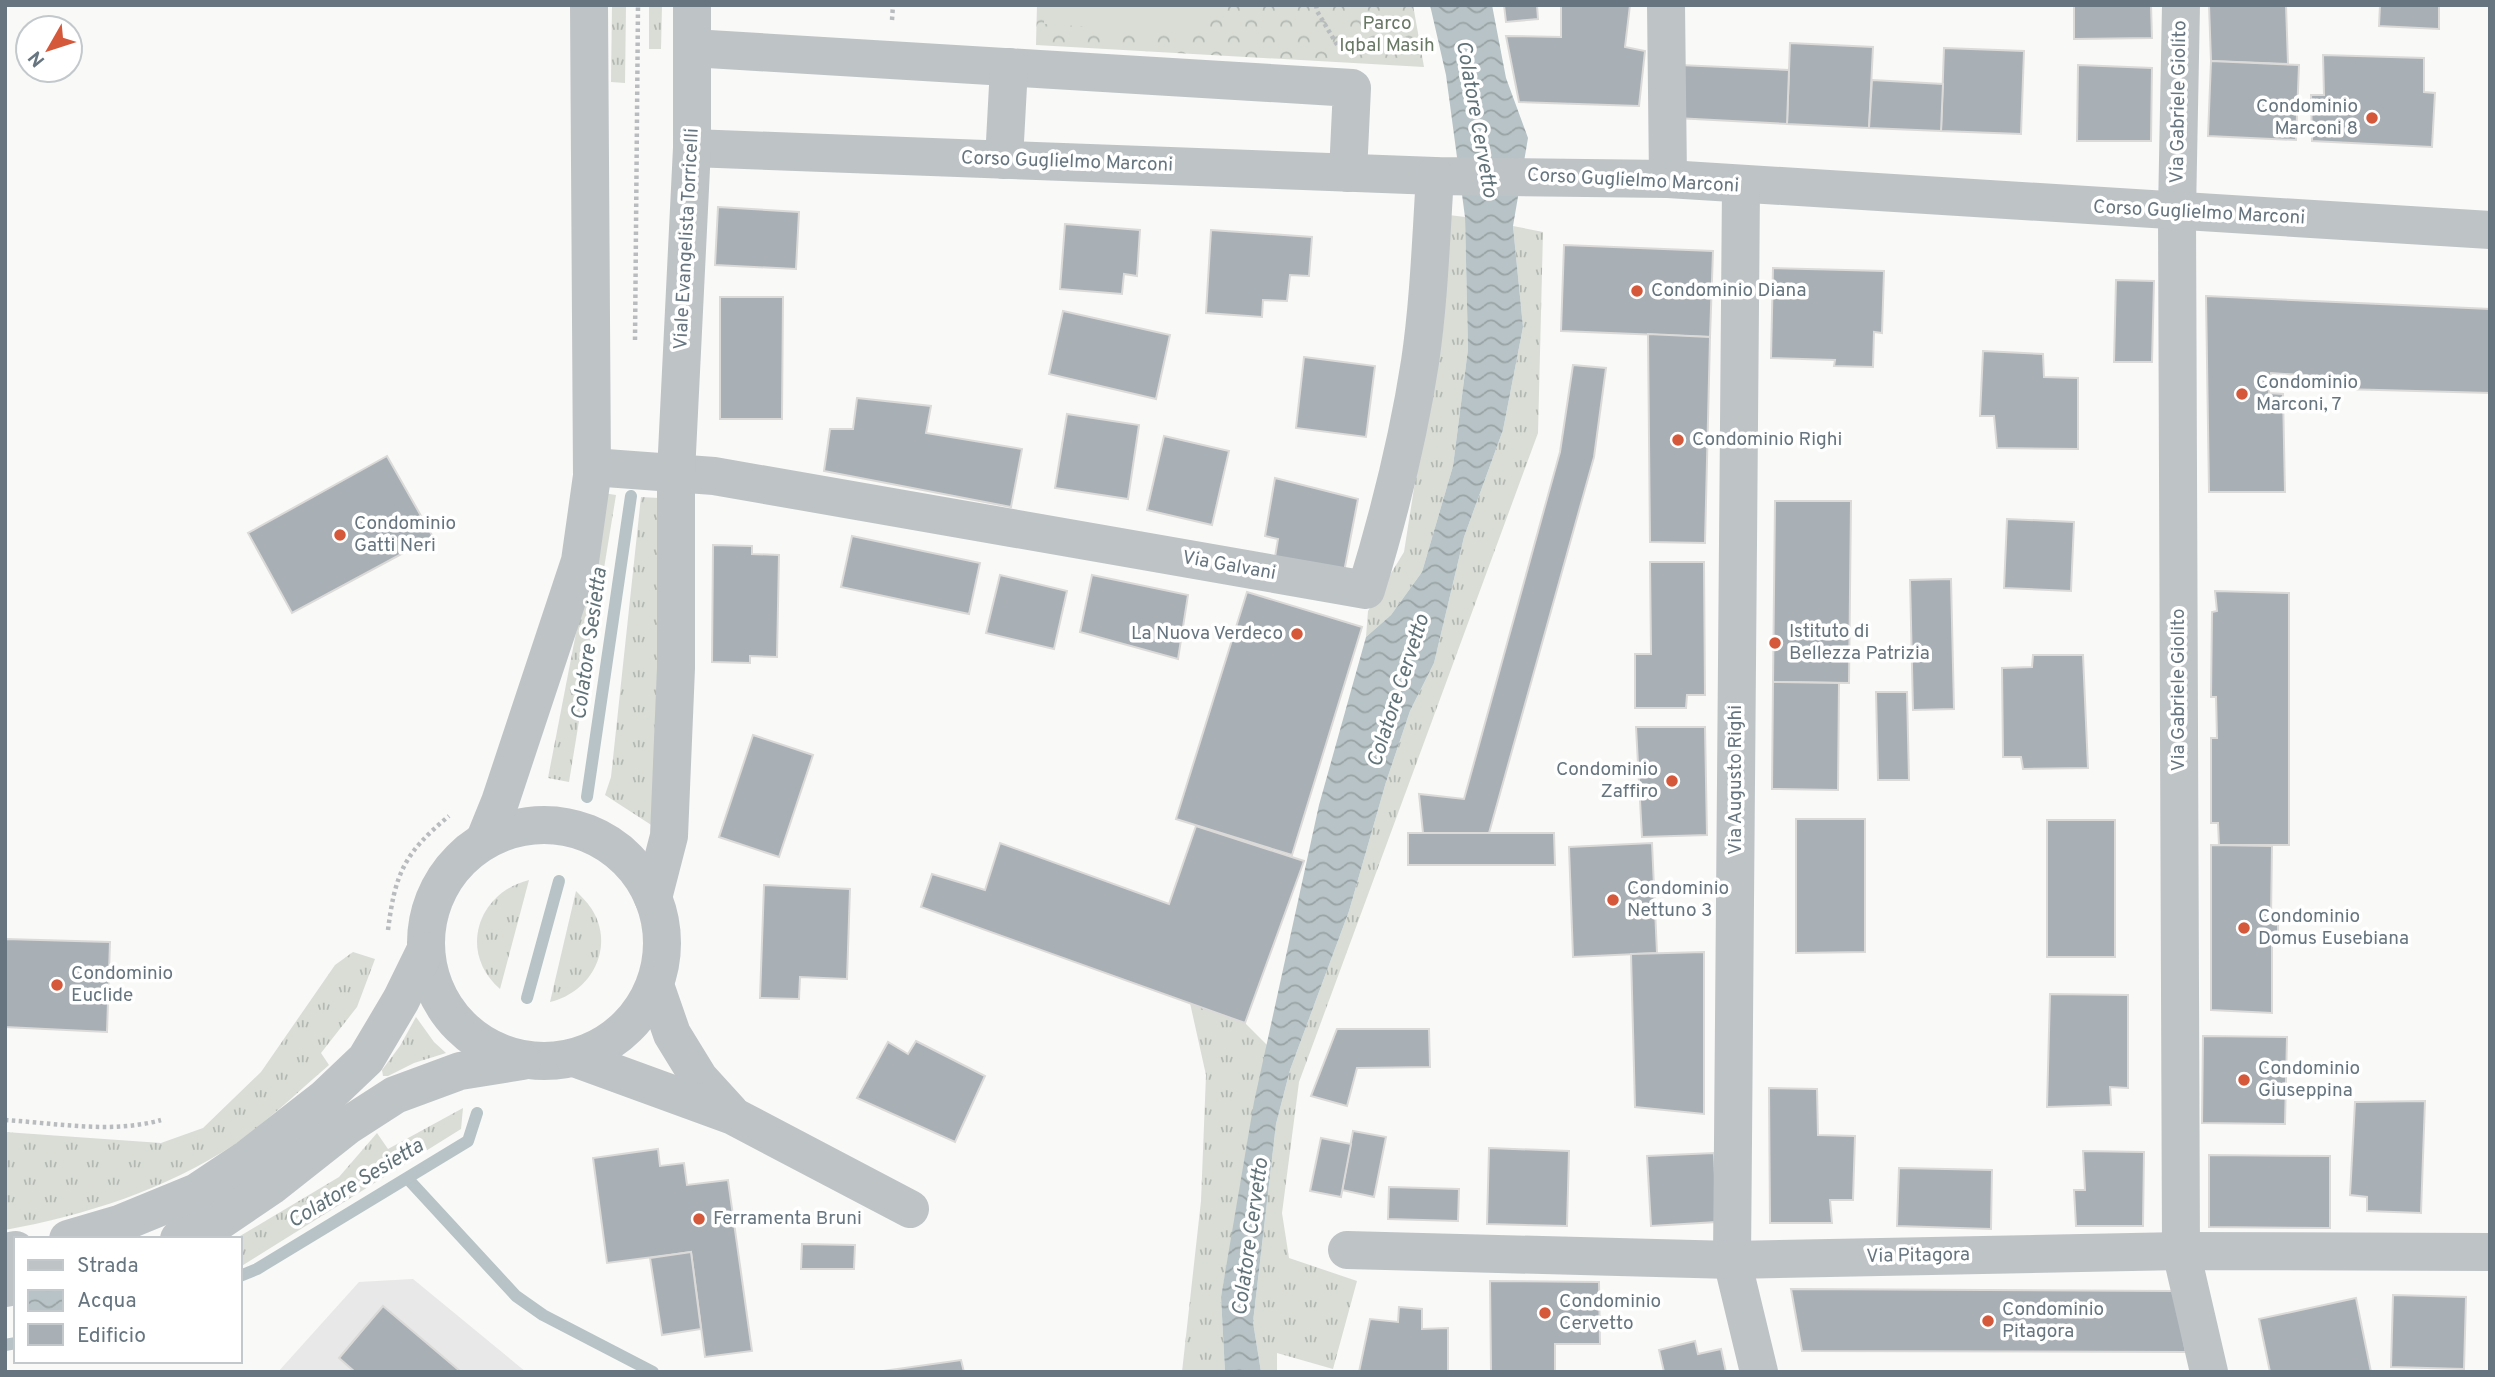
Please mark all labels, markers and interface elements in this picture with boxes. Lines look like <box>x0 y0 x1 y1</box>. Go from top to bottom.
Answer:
park label: Parco Iqbal Masih <box>1339 12 1435 58</box>
north arrow <box>14 14 84 84</box>
street label: Via Gabriele Giolito <box>2166 20 2192 184</box>
water label: Colatore Cervetto <box>1449 38 1503 200</box>
text: N <box>24 46 51 71</box>
place label: Condominio Marconi 8 <box>2256 95 2358 141</box>
marker: Condominio Marconi 8 <box>2364 110 2380 126</box>
street label: Viale Evangelista Torricelli <box>669 128 705 350</box>
street label: Corso Guglielmo Marconi <box>961 146 1173 178</box>
street label: Corso Guglielmo Marconi <box>1526 163 1740 199</box>
street label: Corso Guglielmo Marconi <box>2092 195 2306 231</box>
place label: Condominio Diana <box>1651 279 1806 303</box>
marker: Condominio Diana <box>1629 283 1645 299</box>
place label: Condominio Marconi, 7 <box>2256 371 2358 417</box>
marker: Condominio Marconi, 7 <box>2234 386 2250 402</box>
place label: Condominio Righi <box>1692 428 1842 452</box>
marker: Condominio Righi <box>1670 432 1686 448</box>
place label: Condominio Gatti Neri <box>354 512 456 558</box>
marker: Condominio Gatti Neri <box>332 527 348 543</box>
street label: Via Galvani <box>1180 546 1278 586</box>
water label: Colatore Sesietta <box>566 566 614 722</box>
street label: Via Gabriele Giolito <box>2167 608 2191 772</box>
water label: Colatore Cervetto <box>1362 610 1437 771</box>
place label: Istituto di Bellezza Patrizia <box>1789 620 1930 666</box>
place label: La Nuova Verdeco <box>1131 622 1283 646</box>
marker: La Nuova Verdeco <box>1289 626 1305 642</box>
marker: Istituto di Bellezza Patrizia <box>1767 635 1783 651</box>
street label: Via Augusto Righi <box>1724 705 1748 855</box>
place label: Condominio Zaffiro <box>1556 758 1658 804</box>
marker: Condominio Zaffiro <box>1664 773 1680 789</box>
place label: Condominio Nettuno 3 <box>1627 877 1729 923</box>
marker: Condominio Nettuno 3 <box>1605 892 1621 908</box>
place label: Condominio Domus Eusebiana <box>2258 905 2409 951</box>
marker: Condominio Domus Eusebiana <box>2236 920 2252 936</box>
place label: Condominio Euclide <box>71 962 173 1008</box>
marker: Condominio Euclide <box>49 977 65 993</box>
place label: Condominio Giuseppina <box>2258 1057 2360 1103</box>
marker: Condominio Giuseppina <box>2236 1072 2252 1088</box>
water label: Colatore Sesietta <box>283 1133 429 1235</box>
water label: Colatore Cervetto <box>1227 1156 1276 1318</box>
place label: Ferramenta Bruni <box>713 1207 862 1231</box>
marker: Ferramenta Bruni <box>691 1211 707 1227</box>
legend <box>14 1237 242 1363</box>
street label: Via Pitagora <box>1866 1243 1970 1269</box>
text: Strada <box>77 1253 138 1280</box>
text: Acqua <box>77 1288 137 1315</box>
place label: Condominio Cervetto <box>1559 1290 1661 1336</box>
place label: Condominio Pitagora <box>2002 1298 2104 1344</box>
marker: Condominio Cervetto <box>1537 1305 1553 1321</box>
marker: Condominio Pitagora <box>1980 1313 1996 1329</box>
text: Edificio <box>77 1323 146 1350</box>

